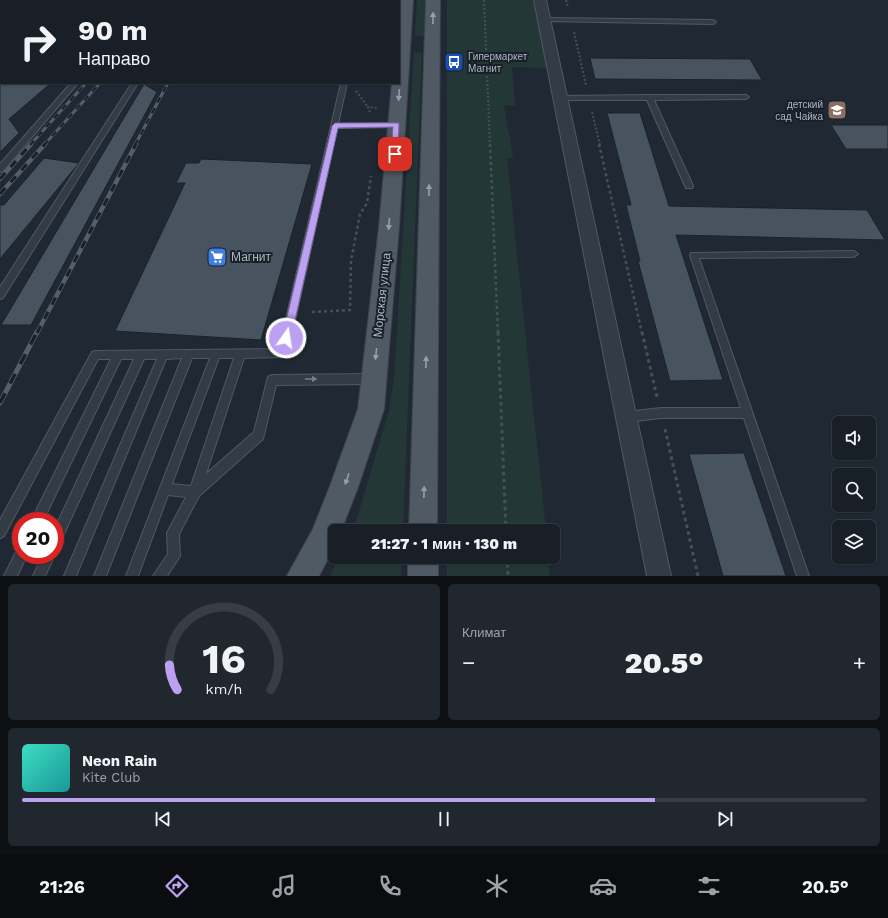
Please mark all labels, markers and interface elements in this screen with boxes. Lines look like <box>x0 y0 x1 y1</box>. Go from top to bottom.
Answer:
one-way arrow <box>429 12 436 24</box>
text: 90 m <box>78 14 148 47</box>
icon: right <box>12 16 64 68</box>
text: Направо <box>78 48 150 69</box>
bus stop icon: Гипермаркет Магнит <box>443 51 465 73</box>
place label: Гипермаркет Магнит <box>468 51 528 74</box>
one-way arrow <box>396 89 403 101</box>
place label: детский сад Чайка <box>775 99 823 122</box>
school or university icon: детский сад Чайка <box>826 99 848 121</box>
pin <box>378 137 412 171</box>
icon: arrive <box>384 143 406 165</box>
one-way arrow <box>426 183 432 196</box>
one-way arrow <box>386 218 393 230</box>
supermarket icon: Магнит <box>206 246 228 268</box>
place label: Магнит <box>231 250 272 264</box>
street label: Морская улица <box>371 252 393 338</box>
position arrow <box>265 317 307 359</box>
one-way arrow <box>373 348 380 360</box>
one-way arrow <box>423 355 429 368</box>
one-way arrow <box>305 376 318 382</box>
map controls <box>832 416 876 564</box>
button: sound <box>832 416 876 460</box>
button: search <box>832 468 876 512</box>
one-way arrow <box>344 474 350 486</box>
one-way arrow <box>421 485 427 498</box>
speed limit sign: 20 <box>12 512 64 564</box>
button: layers <box>832 520 876 564</box>
text: 21:27 · 1 мин · 130 m <box>371 535 517 553</box>
text: Климат <box>462 625 506 640</box>
text: 16 <box>202 634 246 683</box>
text: 20.5° <box>624 645 704 680</box>
text: − <box>462 650 475 675</box>
text: + <box>853 650 866 675</box>
text: km/h <box>206 681 242 697</box>
text: Neon Rain <box>82 752 157 770</box>
text: Kite Club <box>82 770 140 785</box>
icon: previous <box>152 808 174 830</box>
icon: pause <box>433 808 455 830</box>
icon: next <box>714 808 736 830</box>
icon: directions <box>163 872 191 900</box>
icon: music <box>270 872 298 900</box>
icon: phone <box>376 872 404 900</box>
icon: climate <box>483 872 511 900</box>
icon: car <box>589 872 617 900</box>
icon: filters <box>695 872 723 900</box>
text: 21:26 <box>39 876 85 897</box>
text: 20.5° <box>802 876 849 897</box>

